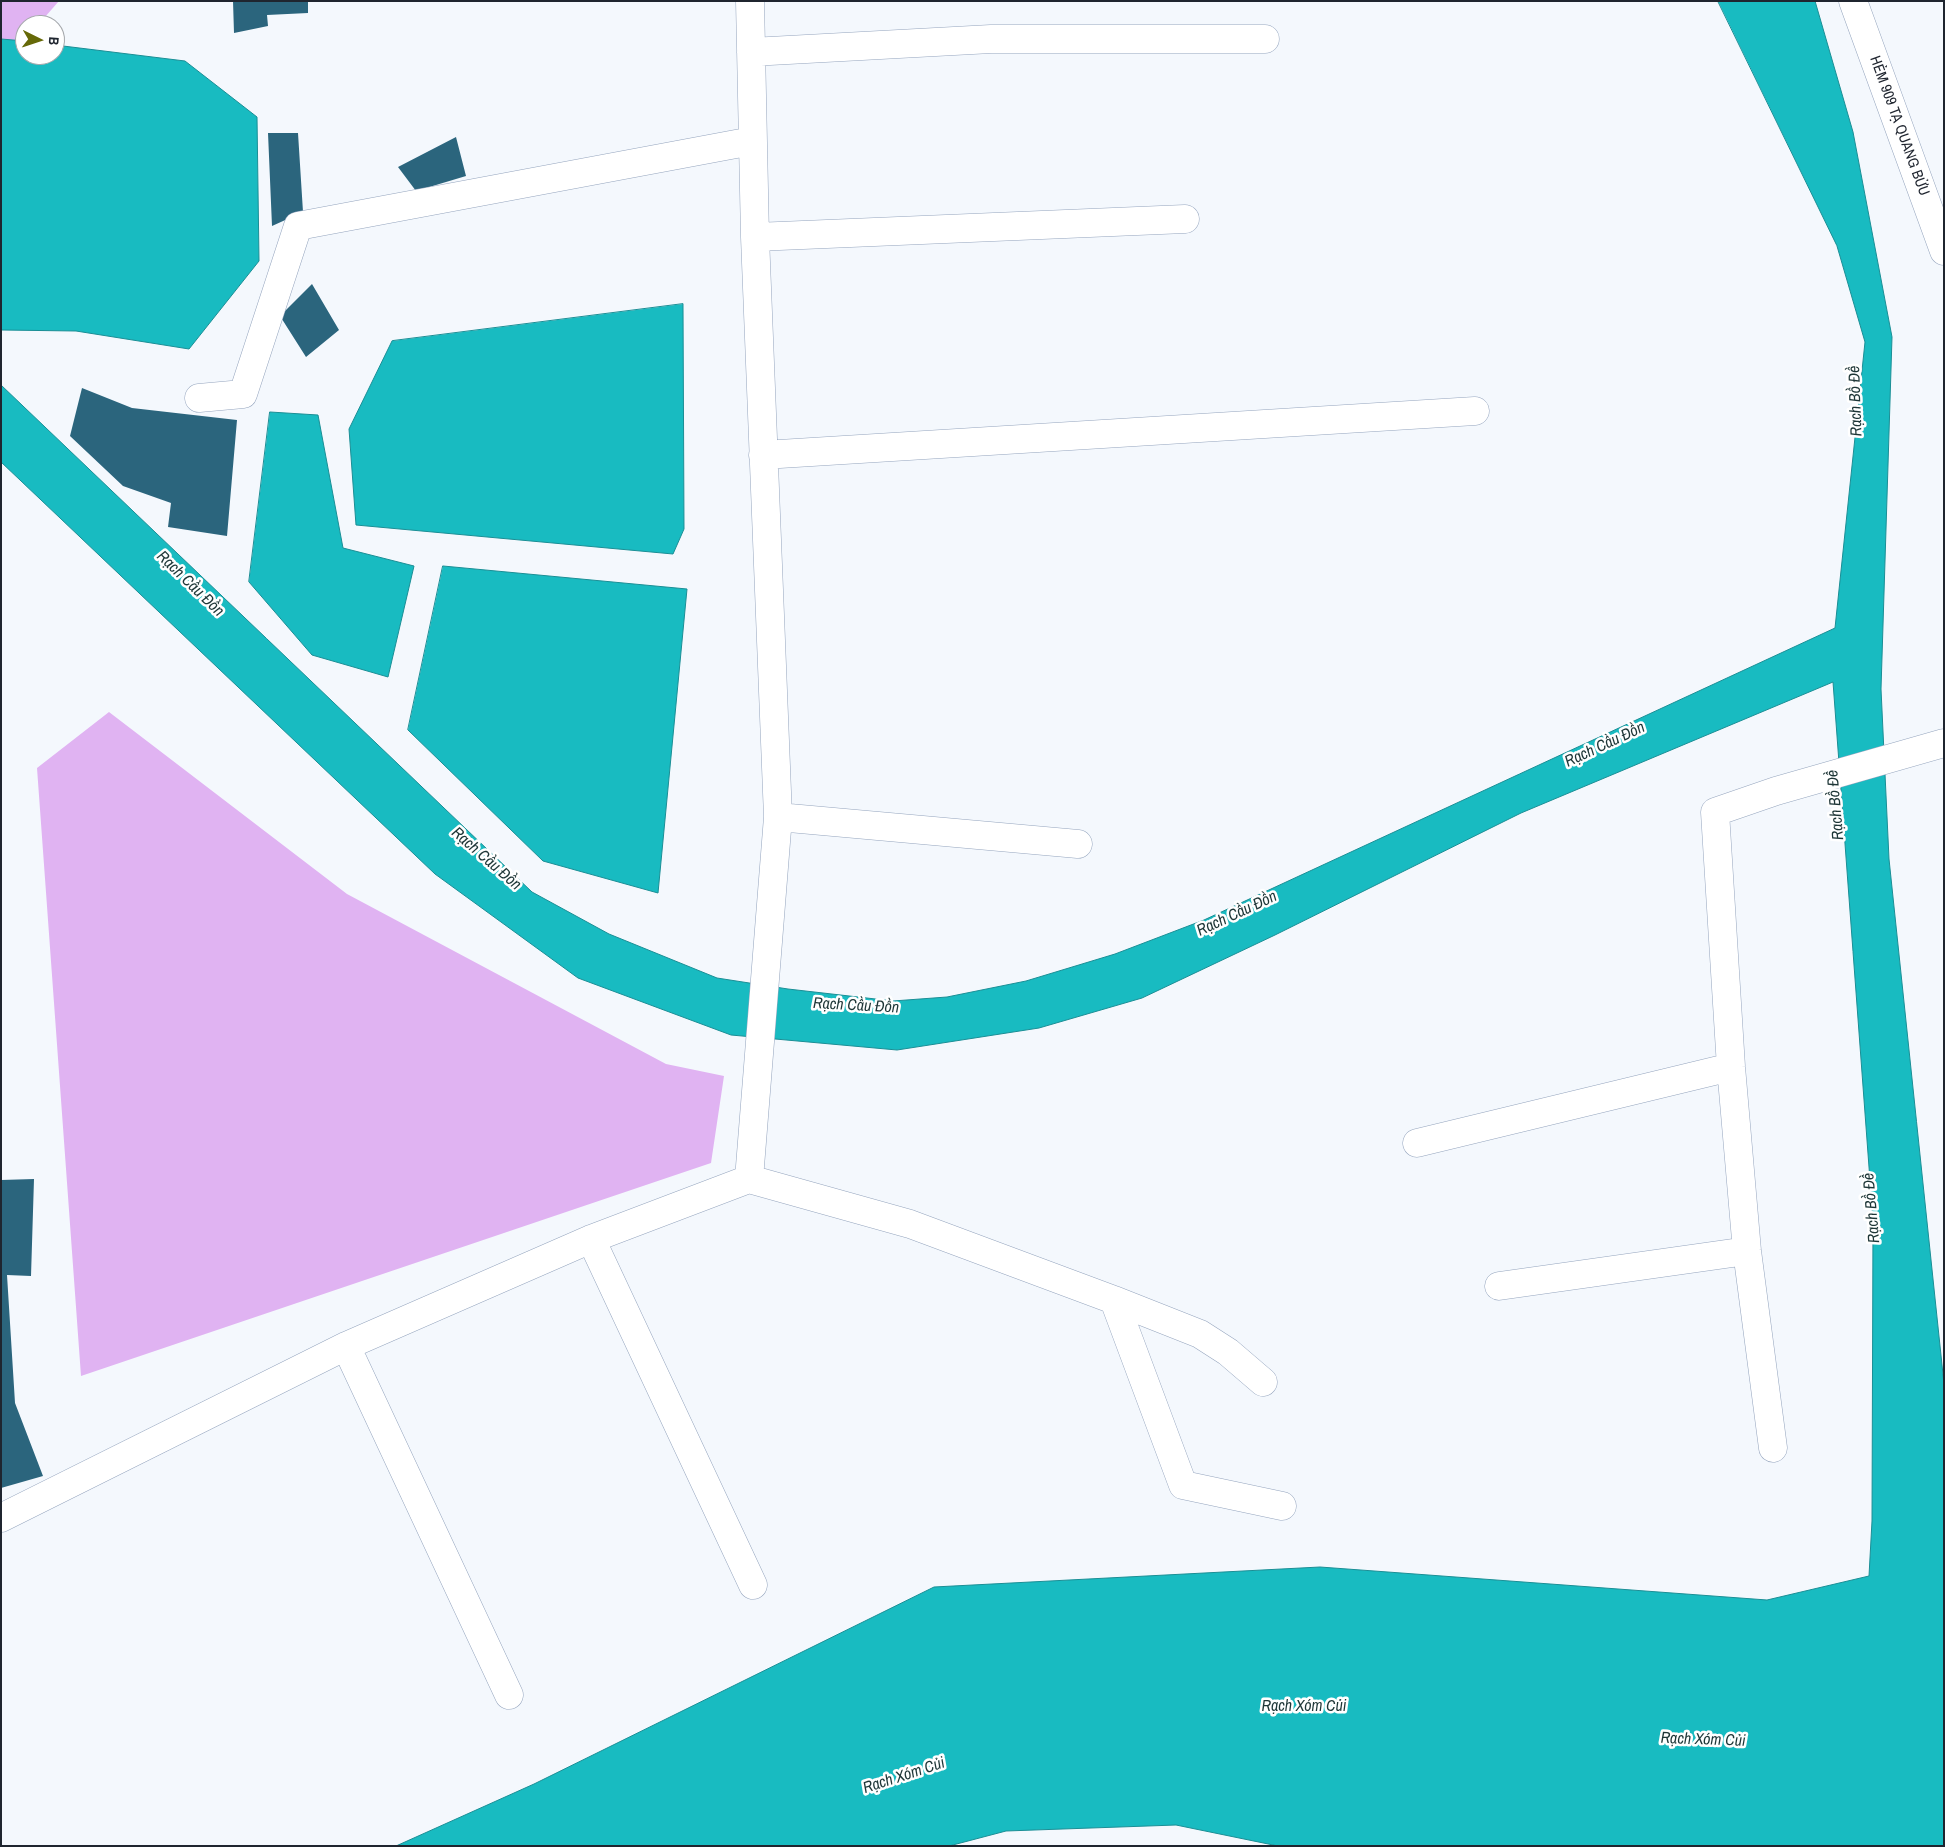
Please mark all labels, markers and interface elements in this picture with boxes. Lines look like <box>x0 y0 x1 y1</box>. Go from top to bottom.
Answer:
north arrow <box>15 15 65 65</box>
text: B <box>45 36 63 46</box>
street label: HẺM 909 TẠ QUANG BỬU <box>1865 54 1933 198</box>
water label: Rạch Bồ Đề <box>1845 365 1867 437</box>
water label: Rạch Cầu Đồn <box>152 547 228 621</box>
water label: Rạch Cầu Đồn <box>1562 718 1648 772</box>
water label: Rạch Bồ Đề <box>1823 769 1849 841</box>
water label: Rạch Cầu Đồn <box>447 824 525 894</box>
water label: Rạch Cầu Đồn <box>1194 887 1280 941</box>
water label: Rạch Cầu Đồn <box>813 994 899 1018</box>
water label: Rạch Bồ Đề <box>1859 1172 1885 1244</box>
water label: Rạch Xóm Củi <box>1262 1697 1346 1717</box>
water label: Rạch Xóm Củi <box>1660 1729 1746 1751</box>
water label: Rạch Xóm Củi <box>861 1754 947 1798</box>

